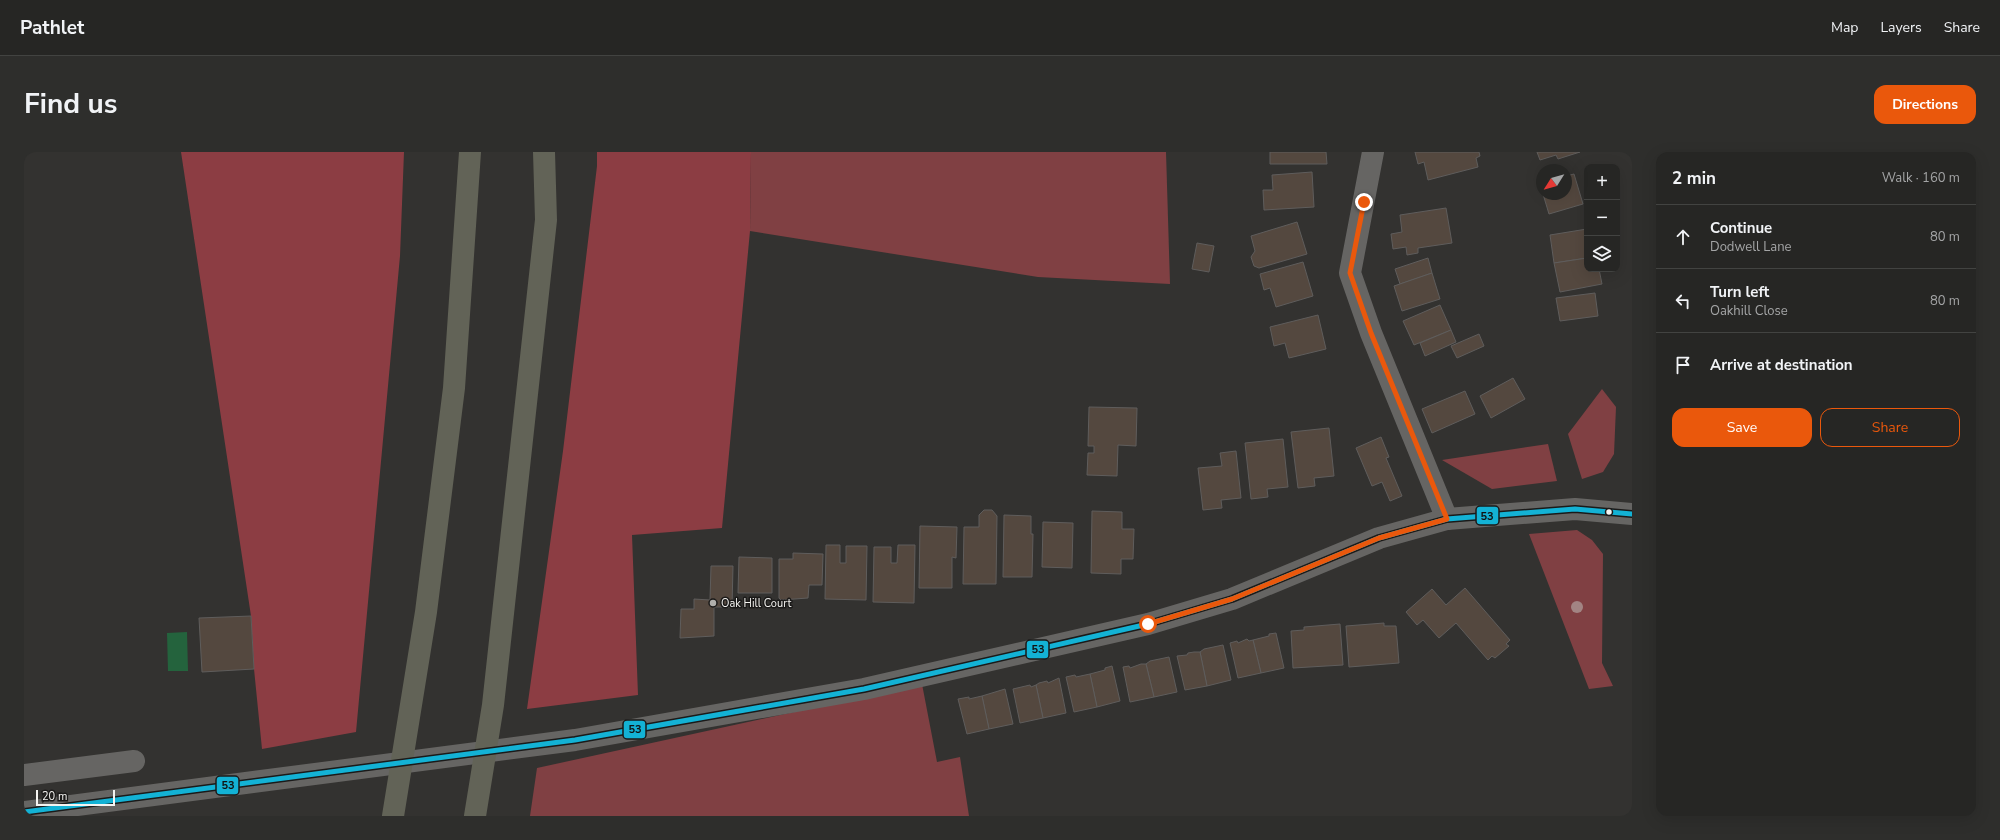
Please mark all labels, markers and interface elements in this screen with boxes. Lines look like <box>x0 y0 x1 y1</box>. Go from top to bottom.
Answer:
text: Pathlet <box>20 15 84 41</box>
text: Map <box>1831 18 1858 37</box>
text: Layers <box>1880 18 1922 37</box>
text: Share <box>1944 18 1980 37</box>
text: Find us <box>24 85 118 123</box>
button: Directions <box>1874 85 1976 124</box>
north arrow <box>1536 164 1572 200</box>
map controls <box>1584 164 1620 272</box>
button: + <box>1584 164 1620 200</box>
text: 2 min <box>1672 167 1716 190</box>
text: Walk · 160 m <box>1882 169 1960 187</box>
route end <box>1355 193 1373 211</box>
button: − <box>1584 200 1620 236</box>
text: Continue <box>1710 218 1772 238</box>
icon: ahead <box>1672 226 1694 248</box>
text: 80 m <box>1930 228 1960 246</box>
button: layers <box>1584 236 1620 272</box>
text: Dodwell Lane <box>1710 238 1792 256</box>
text: Turn left <box>1710 282 1769 302</box>
icon: left <box>1672 290 1694 312</box>
text: 80 m <box>1930 292 1960 310</box>
text: Oakhill Close <box>1710 302 1788 320</box>
icon: arrive <box>1672 354 1694 376</box>
text: Arrive at destination <box>1710 355 1853 375</box>
button: Save <box>1672 408 1812 447</box>
button: Share <box>1820 408 1960 447</box>
line badge: 53 <box>1476 506 1499 525</box>
unlabelled marker <box>1604 507 1614 517</box>
text: 53 <box>1480 509 1494 524</box>
place label: Oak Hill Court <box>721 596 791 611</box>
marker: Oak Hill Court <box>708 598 718 608</box>
route start <box>1139 615 1157 633</box>
line badge: 53 <box>1026 640 1049 659</box>
text: 53 <box>1031 642 1045 657</box>
line badge: 53 <box>623 720 646 739</box>
text: 53 <box>628 722 642 737</box>
line badge: 53 <box>216 776 239 795</box>
text: 53 <box>221 778 235 793</box>
scale bar <box>36 788 115 807</box>
text: 20 m <box>42 789 67 804</box>

